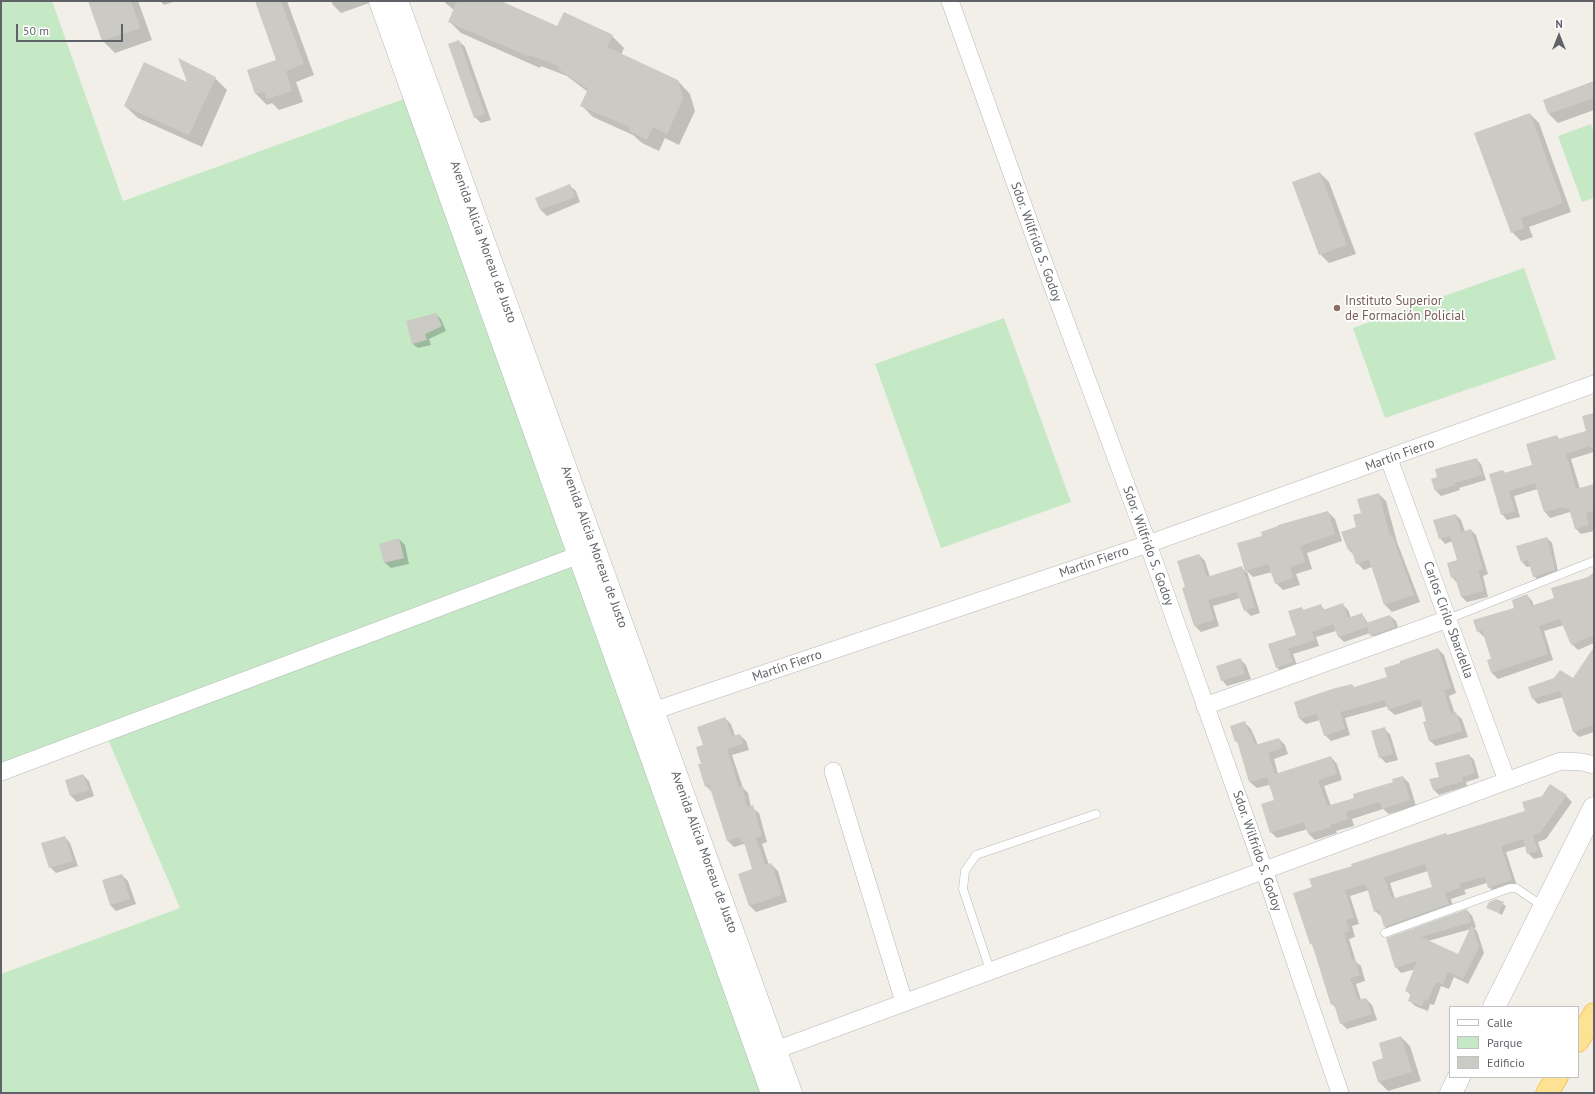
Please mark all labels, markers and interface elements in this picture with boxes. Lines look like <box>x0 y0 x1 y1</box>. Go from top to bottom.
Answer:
scale bar <box>18 16 125 42</box>
north arrow <box>1539 16 1579 56</box>
text: N <box>1555 17 1563 31</box>
text: 50 m <box>23 23 49 38</box>
street label: Avenida Alicia Moreau de Justo <box>446 159 520 325</box>
street label: Sdor. Wilfrido S. Godoy <box>1007 180 1065 304</box>
place label: Instituto Superior de Formación Policial <box>1345 293 1465 324</box>
marker: Instituto Superior de Formación Policial <box>1332 303 1342 313</box>
street label: Martín Fierro <box>1363 435 1437 475</box>
street label: Avenida Alicia Moreau de Justo <box>557 464 631 630</box>
street label: Sdor. Wilfrido S. Godoy <box>1119 484 1177 608</box>
street label: Martín Fierro <box>1057 543 1131 581</box>
street label: Carlos Cirilo Sbardella <box>1420 559 1476 681</box>
street label: Martín Fierro <box>750 647 824 685</box>
street label: Avenida Alicia Moreau de Justo <box>667 769 741 935</box>
street label: Sdor. Wilfrido S. Godoy <box>1229 789 1285 913</box>
legend <box>1449 1006 1579 1078</box>
text: Calle <box>1487 1015 1513 1030</box>
text: Parque <box>1487 1035 1522 1050</box>
text: Edificio <box>1487 1055 1525 1070</box>

